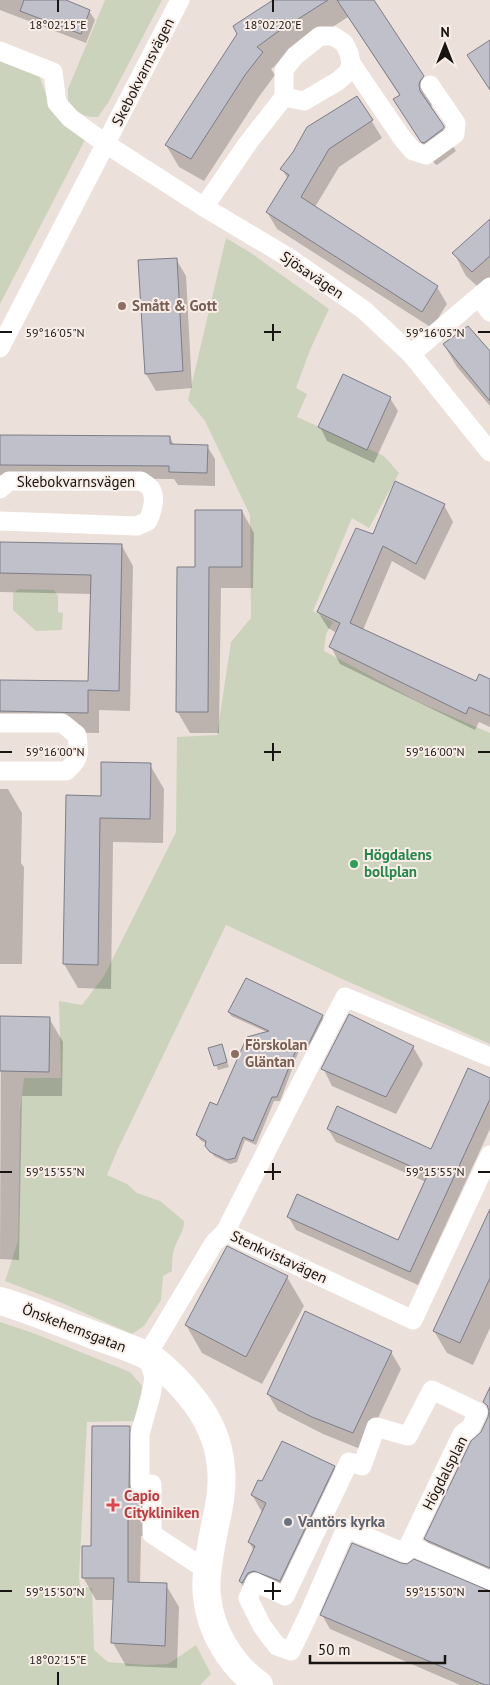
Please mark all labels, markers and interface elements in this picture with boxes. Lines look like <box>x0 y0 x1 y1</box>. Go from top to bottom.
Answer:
street label: Skebokvarnsvägen <box>107 15 178 129</box>
text: 18°02'15"E <box>29 17 87 32</box>
text: 18°02'20"E <box>244 17 302 32</box>
north arrow <box>420 20 470 70</box>
text: N <box>440 23 450 41</box>
street label: Sjösavägen <box>277 246 348 303</box>
place label: Smått & Gott <box>132 296 218 315</box>
marker: Smått & Gott <box>116 300 128 312</box>
text: 59°16'05"N <box>25 325 85 340</box>
text: 59°16'05"N <box>405 325 465 340</box>
street label: Skebokvarnsvägen <box>17 472 135 491</box>
text: 59°16'00"N <box>25 744 85 759</box>
text: 59°16'00"N <box>405 744 465 759</box>
place label: Högdalens bollplan <box>364 845 432 881</box>
marker: Högdalens bollplan <box>348 858 360 870</box>
place label: Förskolan Gläntan <box>245 1035 308 1071</box>
marker: Förskolan Gläntan <box>229 1048 241 1060</box>
text: 59°15'55"N <box>25 1164 85 1179</box>
text: 59°15'55"N <box>405 1164 465 1179</box>
street label: Stenkvistavägen <box>228 1226 331 1287</box>
street label: Önskehemsgatan <box>19 1299 129 1356</box>
street label: Högdalsplan <box>418 1433 471 1513</box>
place label: Capio Citykliniken <box>124 1486 199 1522</box>
marker: Capio Citykliniken <box>106 1498 120 1512</box>
place label: Vantörs kyrka <box>297 1512 385 1531</box>
marker: Vantörs kyrka <box>282 1516 294 1528</box>
text: 59°15'50"N <box>25 1584 85 1599</box>
text: 59°15'50"N <box>405 1584 465 1599</box>
scale bar <box>310 1632 445 1664</box>
text: 50 m <box>318 1640 351 1659</box>
text: 18°02'15"E <box>29 1652 87 1667</box>

